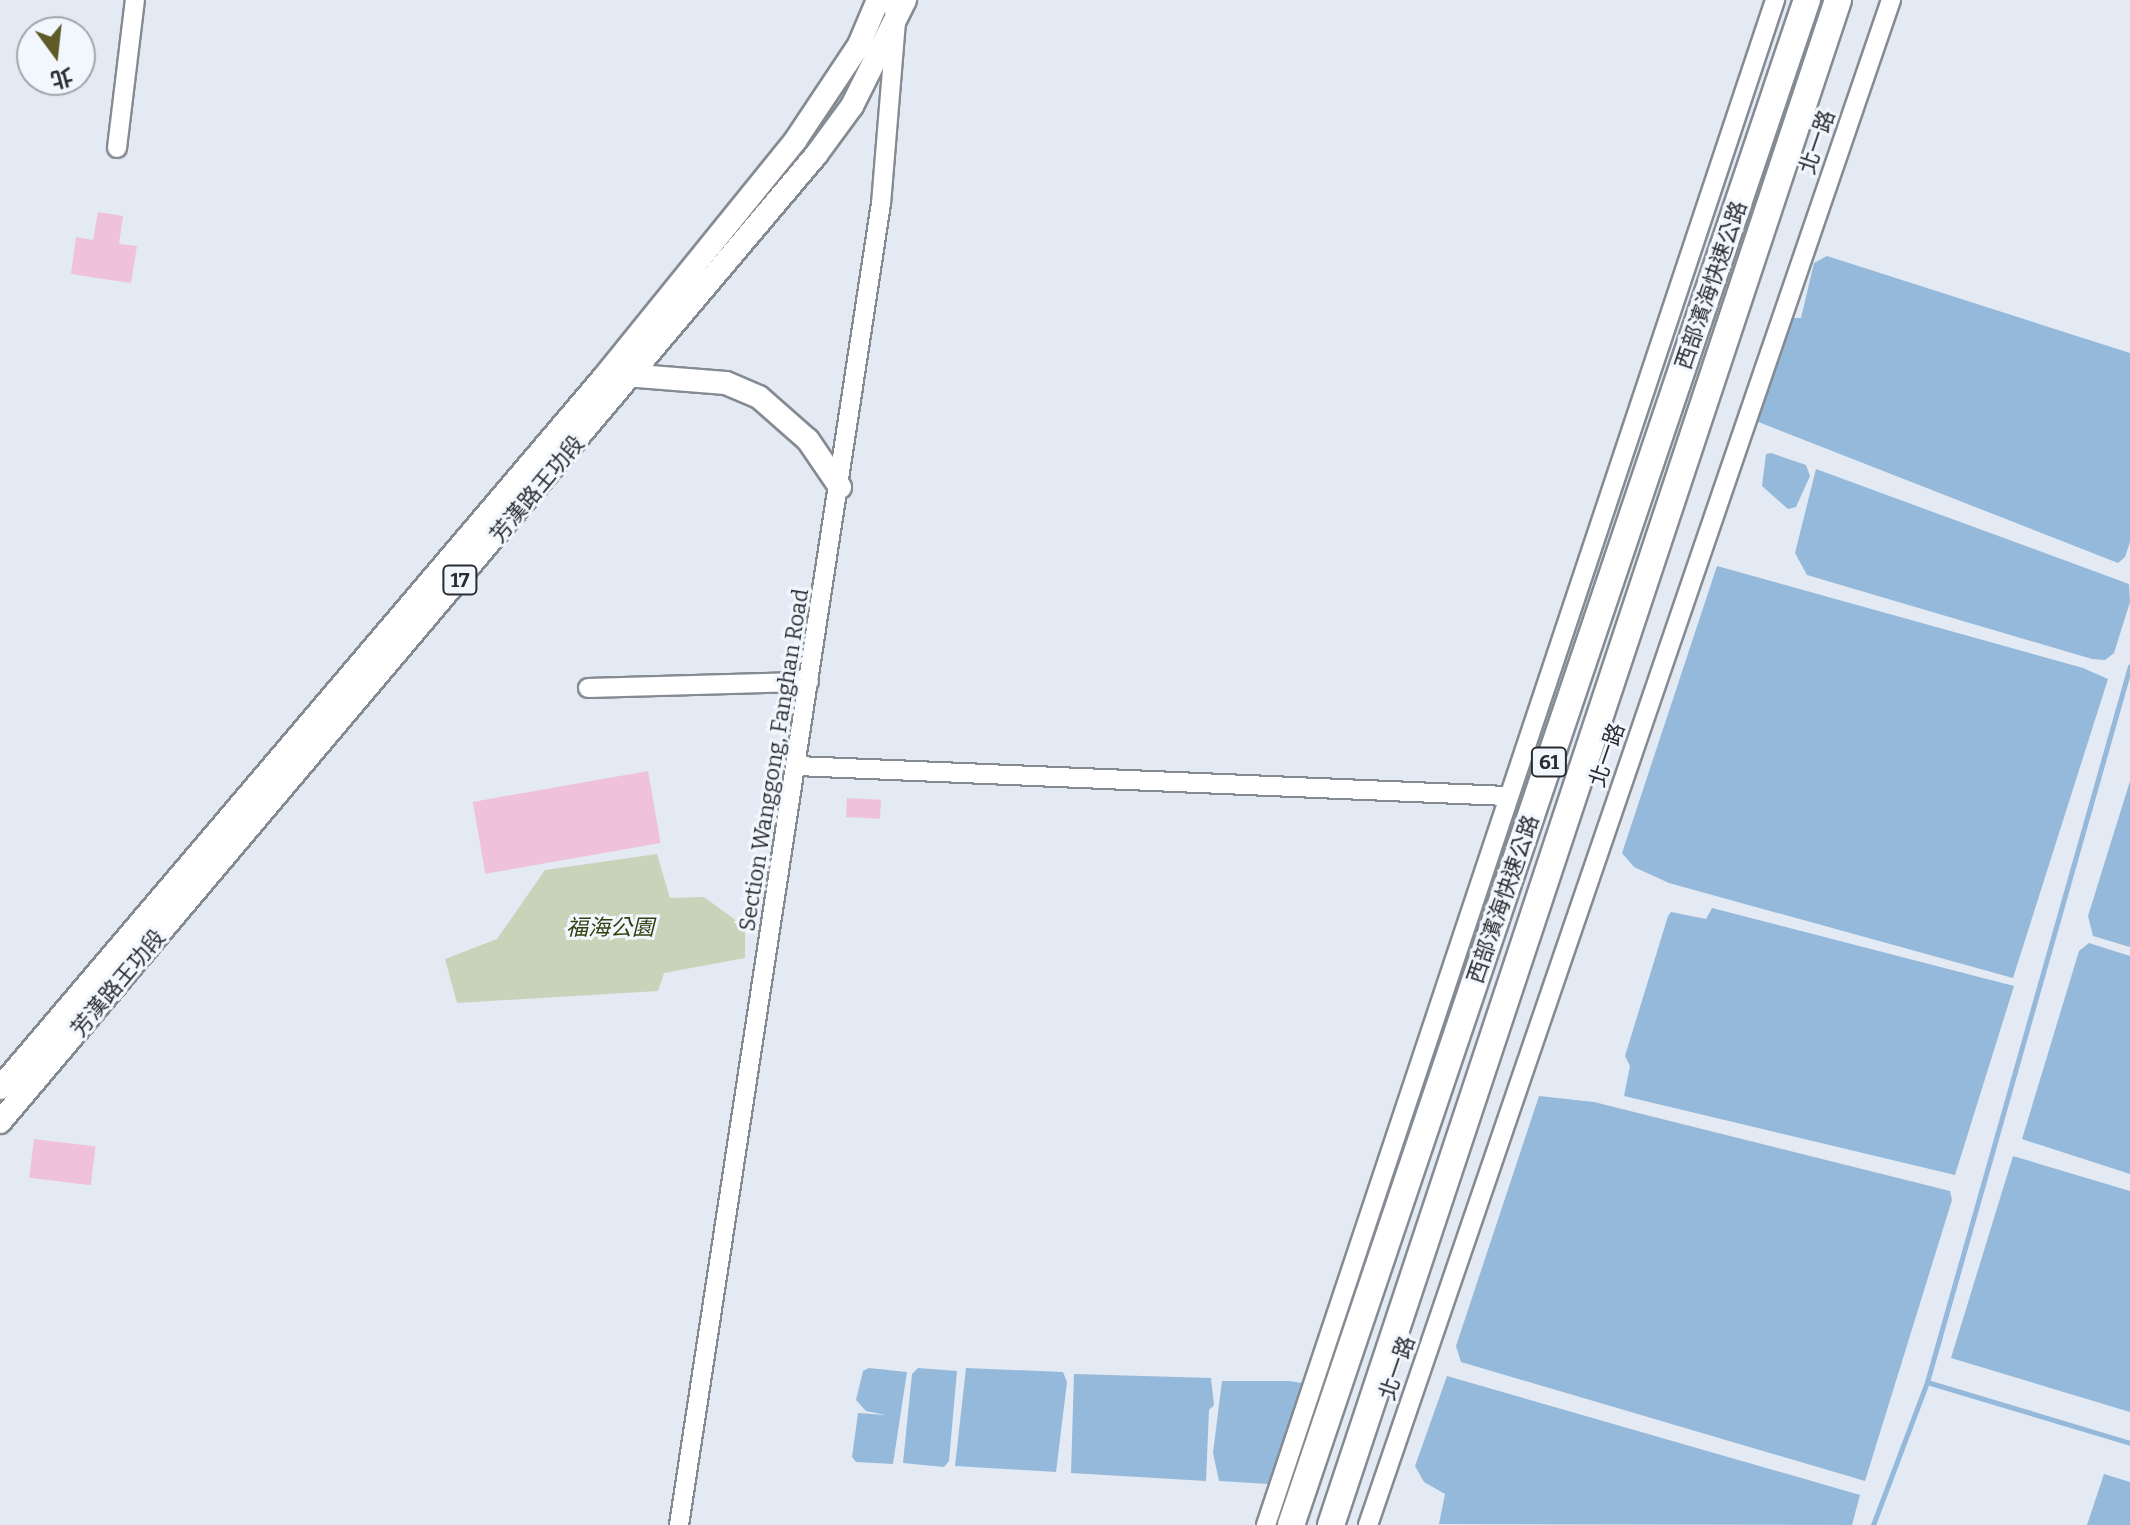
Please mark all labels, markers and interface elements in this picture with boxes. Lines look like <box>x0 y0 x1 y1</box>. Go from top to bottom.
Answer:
north arrow <box>16 16 96 96</box>
text: 北 <box>48 62 76 94</box>
street label: 北一路 <box>1794 107 1840 177</box>
street label: 西部濱海快速公路 <box>1670 197 1752 373</box>
street label: 芳漢路王功段 <box>484 430 590 548</box>
road number: 17 <box>442 564 478 596</box>
street label: Section Wanggong, Fanghan Road <box>734 587 814 933</box>
street label: 北一路 <box>1584 720 1630 790</box>
road number: 61 <box>1529 746 1569 778</box>
street label: 西部濱海快速公路 <box>1462 811 1544 987</box>
park label: 福海公園 <box>566 915 654 941</box>
street label: 芳漢路王功段 <box>65 924 171 1042</box>
street label: 北一路 <box>1374 1333 1420 1403</box>

